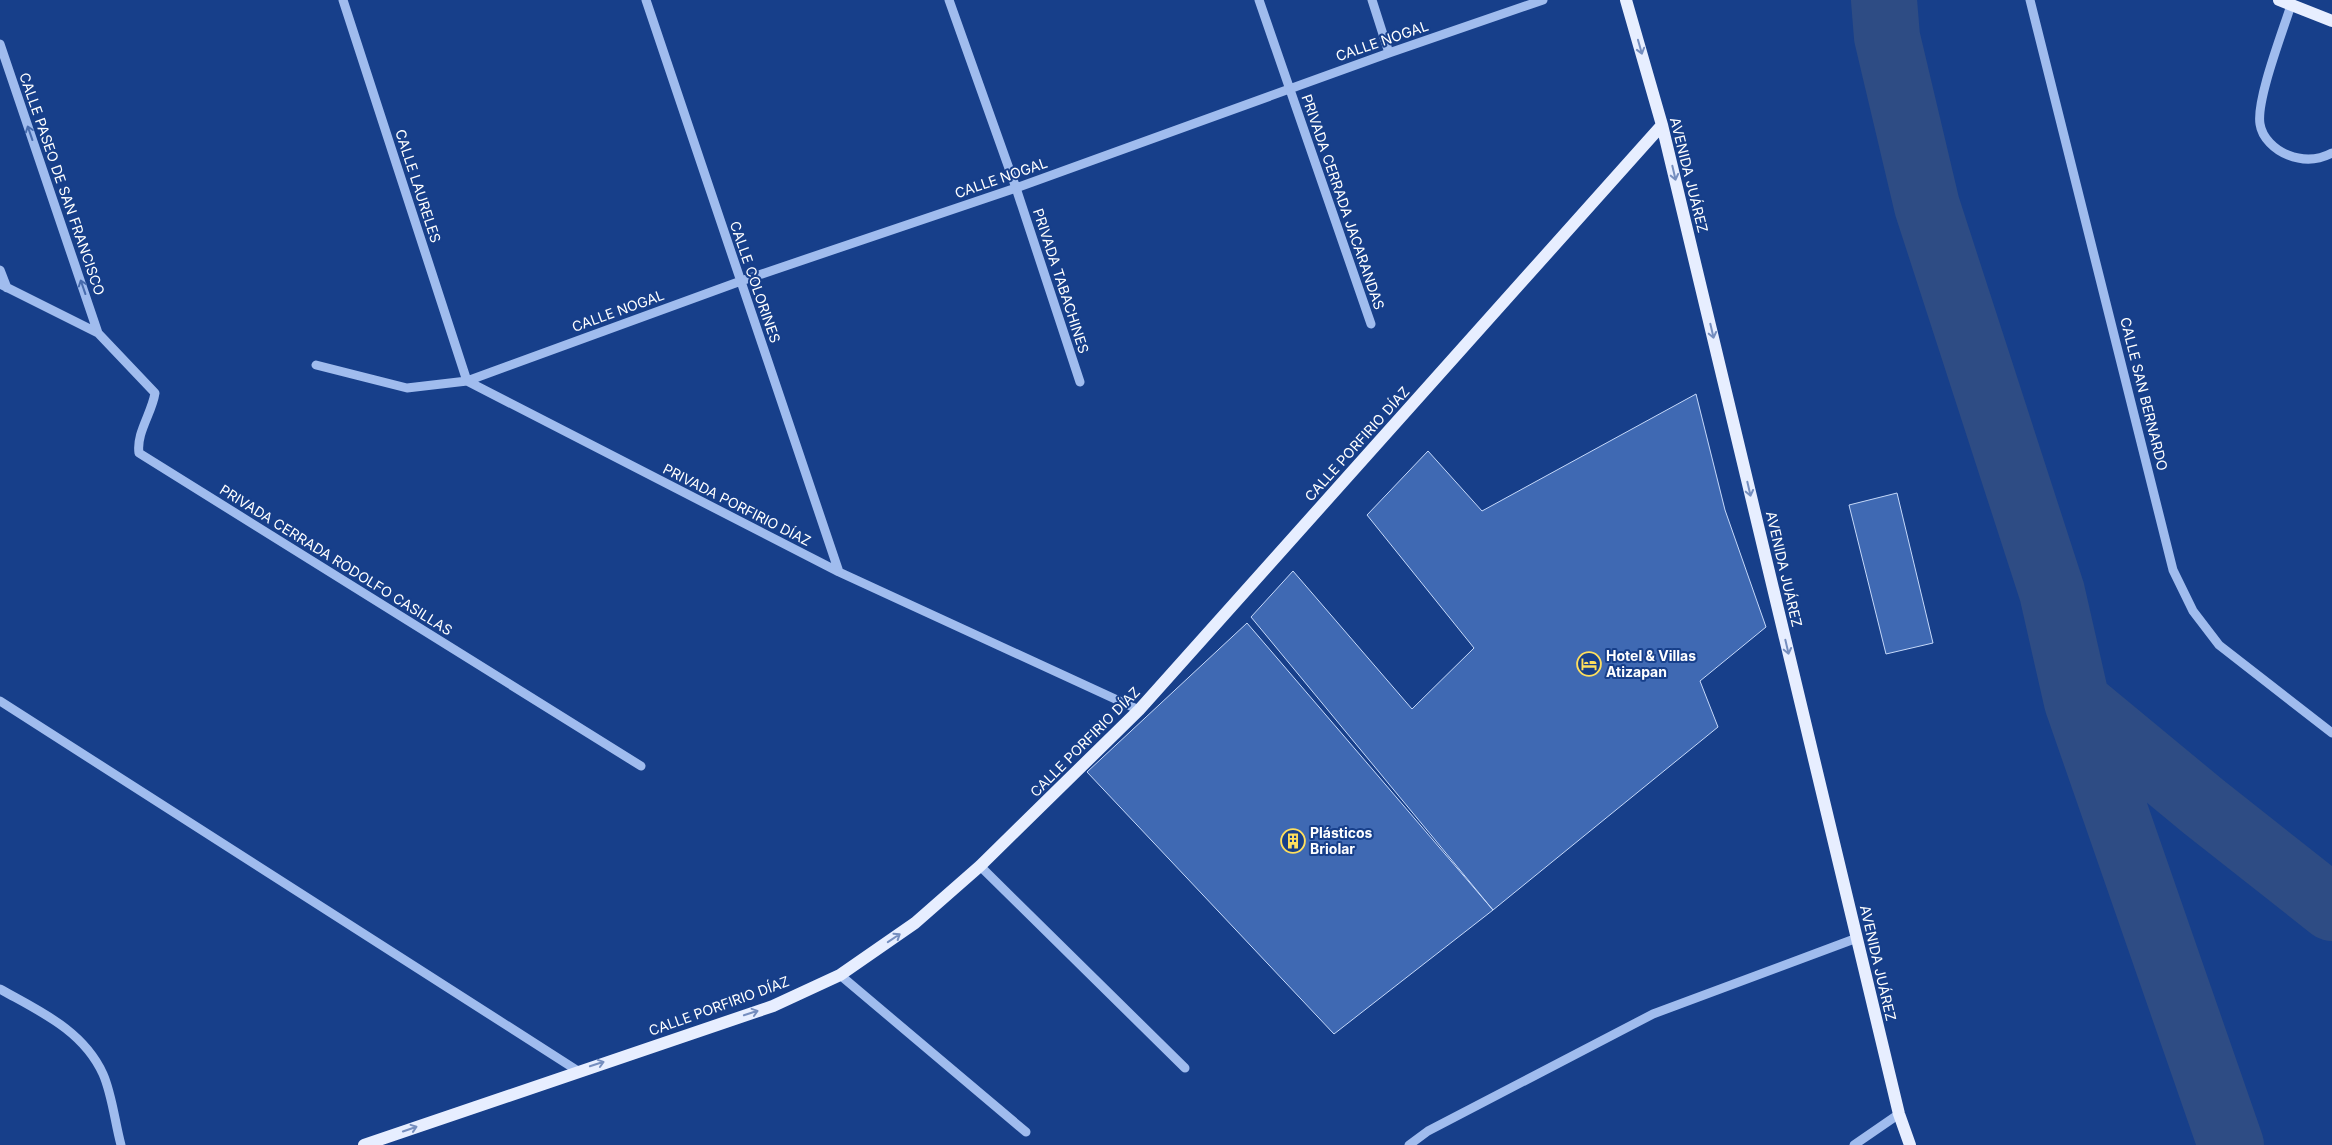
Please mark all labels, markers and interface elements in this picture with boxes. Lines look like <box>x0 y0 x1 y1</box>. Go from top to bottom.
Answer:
street label: CALLE NOGAL <box>1333 17 1430 64</box>
one-way arrow <box>1635 38 1645 54</box>
street label: CALLE PASEO DE SAN FRANCISCO <box>16 70 109 297</box>
street label: PRIVADA CERRADA JACARANDAS <box>1299 92 1388 312</box>
street label: AVENIDA JUÁREZ <box>1667 115 1712 234</box>
one-way arrow <box>25 125 35 141</box>
street label: CALLE LAURELES <box>392 127 445 245</box>
street label: CALLE NOGAL <box>952 154 1049 201</box>
one-way arrow <box>1670 164 1679 180</box>
street label: PRIVADA TABACHINES <box>1030 206 1093 356</box>
street label: CALLE COLORINES <box>727 219 784 345</box>
one-way arrow <box>77 279 87 295</box>
street label: CALLE NOGAL <box>569 286 666 335</box>
street label: CALLE SAN BERNARDO <box>2117 315 2172 472</box>
one-way arrow <box>1707 322 1717 338</box>
street label: CALLE PORFIRIO DÍAZ <box>1301 383 1413 504</box>
street label: PRIVADA PORFIRIO DÍAZ <box>660 460 814 549</box>
one-way arrow <box>1745 480 1754 496</box>
street label: PRIVADA CERRADA RODOLFO CASILLAS <box>217 481 456 639</box>
street label: AVENIDA JUÁREZ <box>1763 509 1806 628</box>
one-way arrow <box>1783 638 1792 654</box>
place label: Hotel & Villas Atizapan <box>1606 647 1696 680</box>
hotel icon: Hotel & Villas Atizapan <box>1576 651 1602 677</box>
street label: CALLE PORFIRIO DÍAZ <box>1026 683 1143 800</box>
place label: Plásticos Briolar <box>1310 824 1373 857</box>
building icon: Plásticos Briolar <box>1280 828 1306 854</box>
street label: AVENIDA JUÁREZ <box>1857 903 1900 1022</box>
one-way arrow <box>887 933 901 943</box>
street label: CALLE PORFIRIO DÍAZ <box>646 972 791 1039</box>
one-way arrow <box>743 1008 758 1017</box>
one-way arrow <box>589 1059 605 1069</box>
one-way arrow <box>402 1124 418 1133</box>

